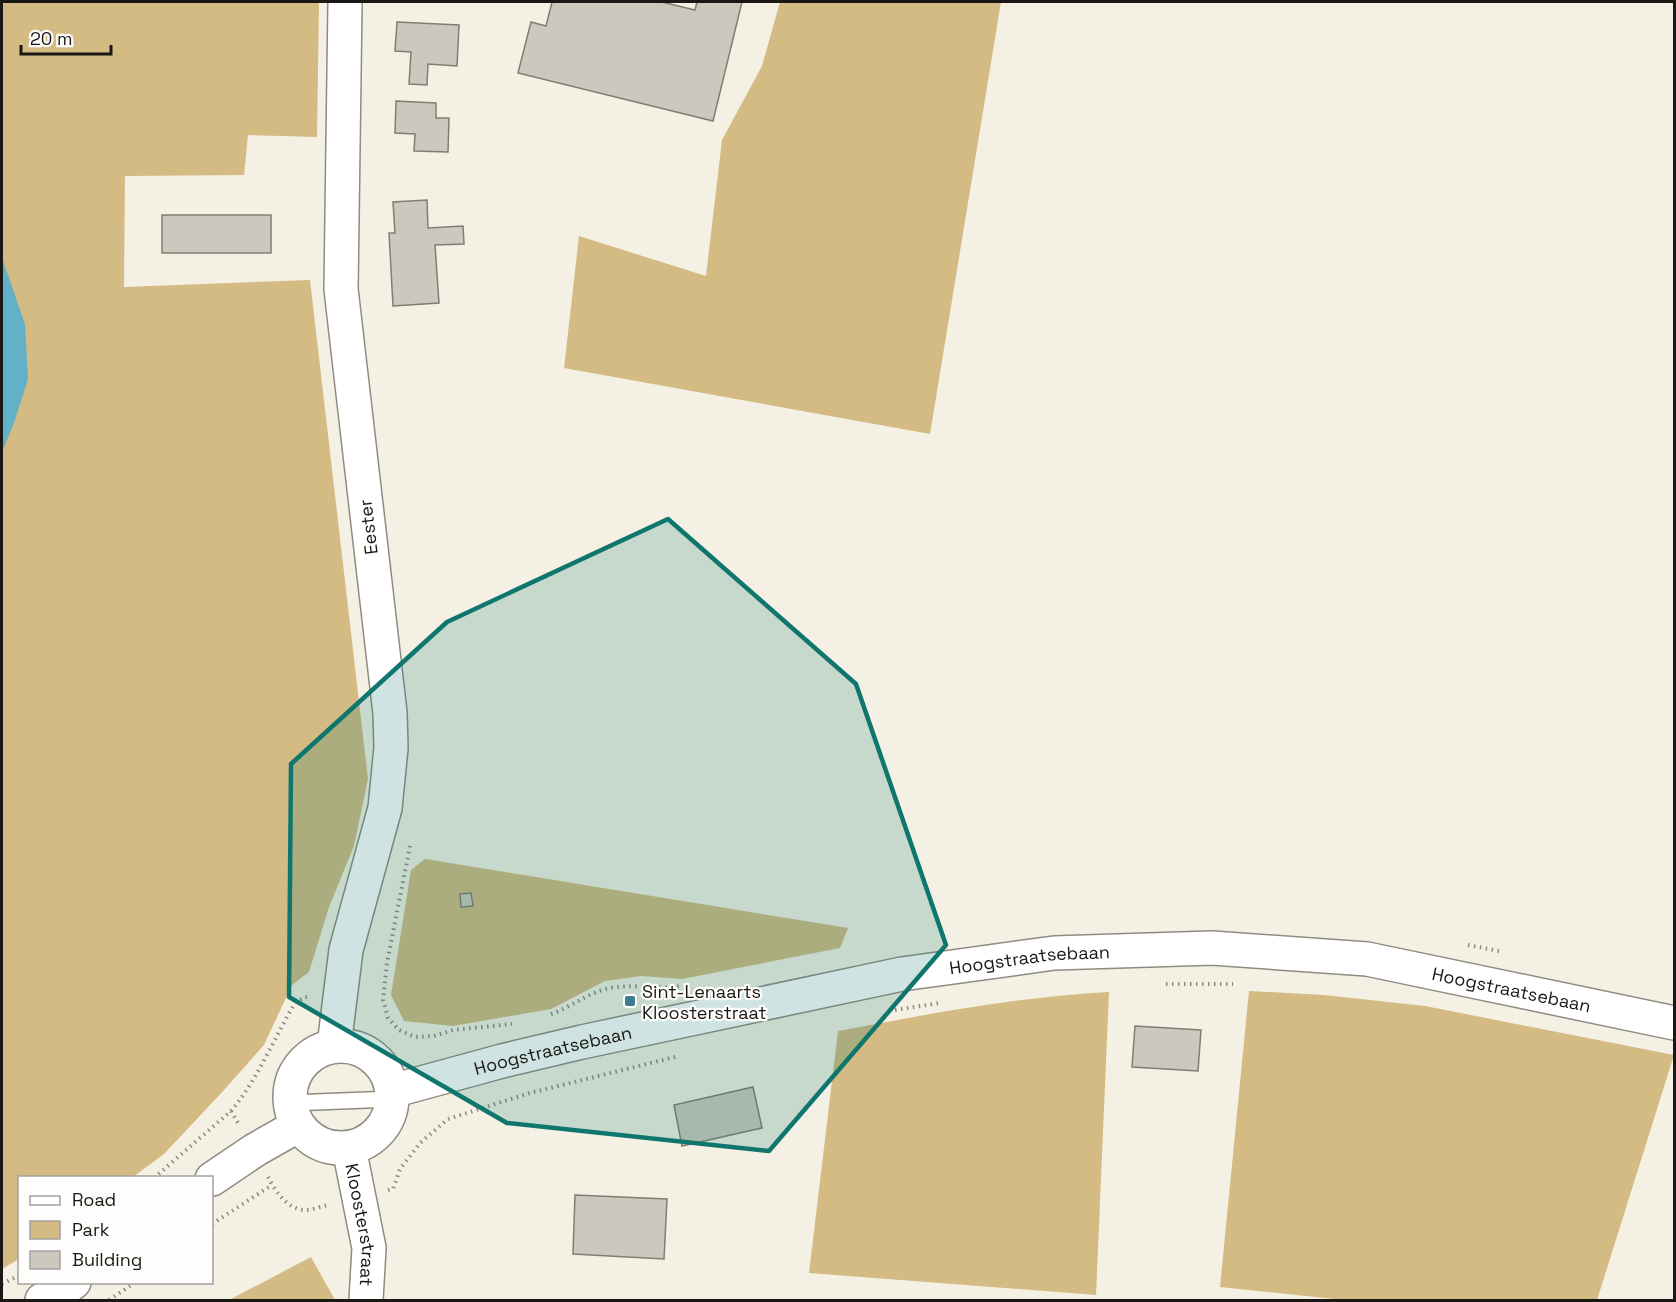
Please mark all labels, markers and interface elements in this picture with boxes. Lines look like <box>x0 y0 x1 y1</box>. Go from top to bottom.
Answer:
scale bar <box>21 18 111 56</box>
text: 20 m <box>30 27 73 50</box>
street label: Eester <box>353 498 383 556</box>
street label: Hoogstraatsebaan <box>948 940 1110 979</box>
street label: Hoogstraatsebaan <box>1430 961 1593 1017</box>
place label: Sint-Lenaarts Kloosterstraat <box>642 980 767 1024</box>
marker: Sint-Lenaarts Kloosterstraat <box>623 994 637 1008</box>
street label: Hoogstraatsebaan <box>471 1020 634 1080</box>
street label: Kloosterstraat <box>341 1161 381 1287</box>
legend <box>18 1176 213 1284</box>
text: Road <box>72 1188 116 1211</box>
text: Park <box>72 1218 110 1241</box>
text: Building <box>72 1248 142 1271</box>

